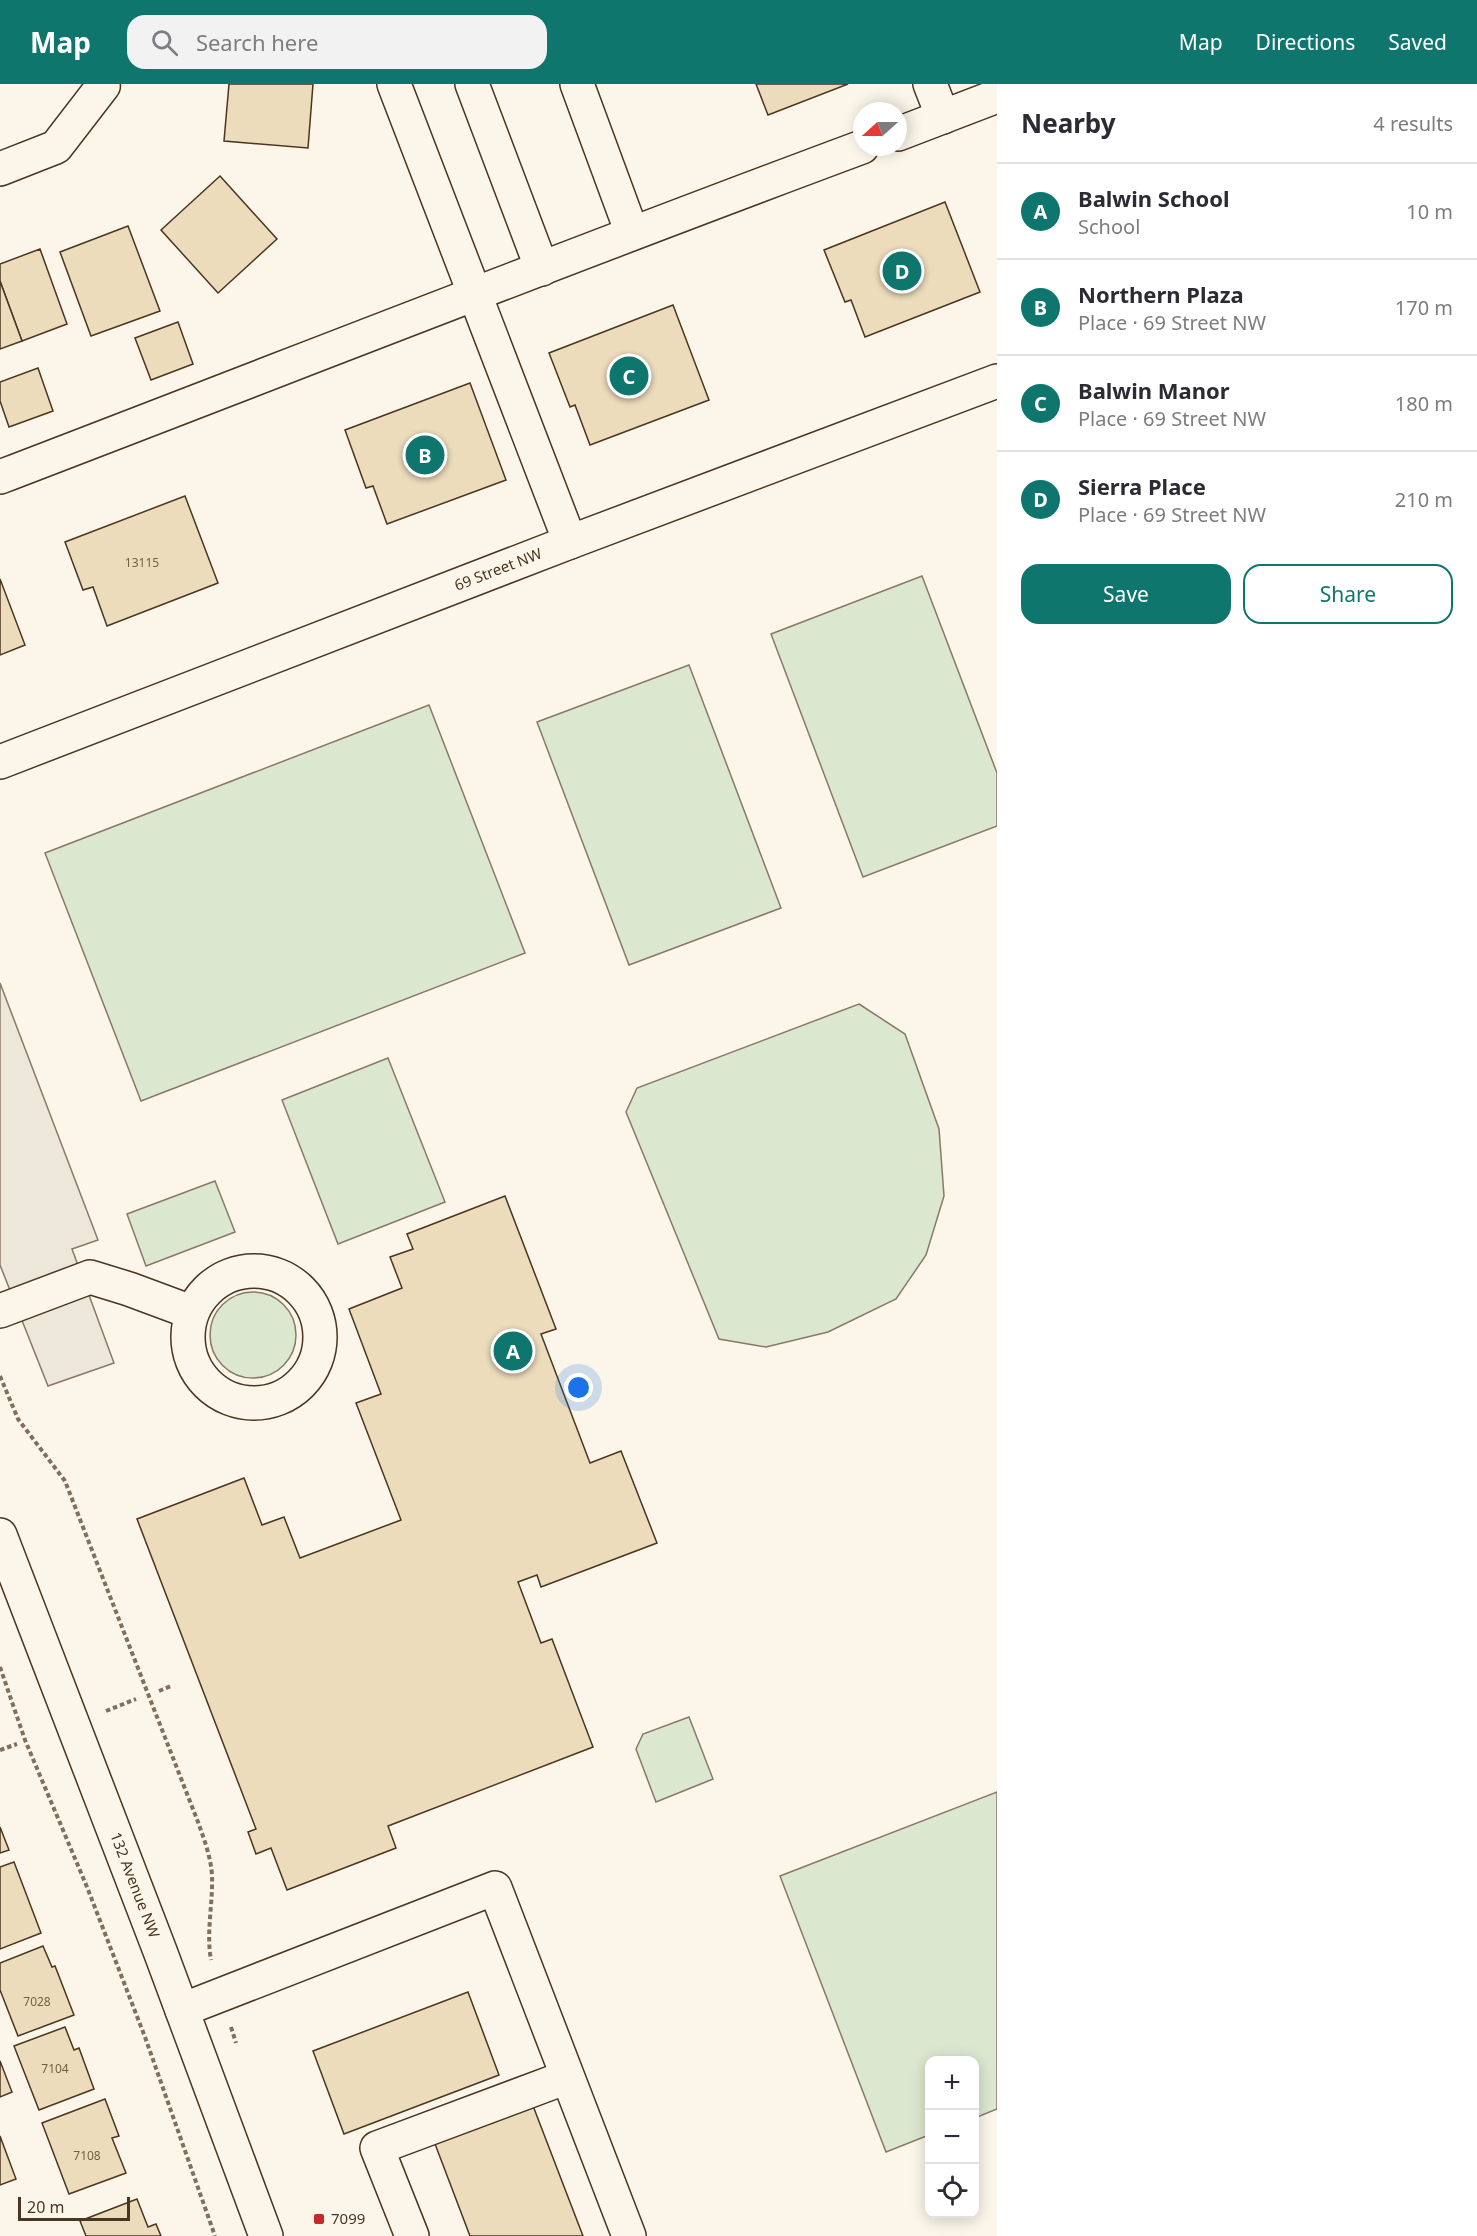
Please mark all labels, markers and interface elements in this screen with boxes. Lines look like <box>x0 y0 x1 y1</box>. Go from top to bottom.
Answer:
search box <box>127 15 547 69</box>
text: Map <box>30 23 91 61</box>
icon: search <box>148 26 181 59</box>
text: Search here <box>196 27 318 57</box>
text: Map <box>1179 28 1223 56</box>
text: Directions <box>1256 28 1355 56</box>
text: Saved <box>1388 28 1447 56</box>
north arrow <box>853 102 907 156</box>
text: Nearby <box>1021 105 1116 141</box>
text: 4 results <box>1373 110 1453 137</box>
text: Balwin School <box>1078 183 1230 213</box>
text: A <box>1034 198 1047 225</box>
text: 10 m <box>1406 198 1453 225</box>
text: School <box>1078 213 1140 240</box>
pin: D <box>882 248 922 294</box>
text: Northern Plaza <box>1078 279 1244 309</box>
text: B <box>1034 294 1047 321</box>
text: 170 m <box>1395 294 1453 321</box>
text: Place · 69 Street NW <box>1078 309 1266 336</box>
pin: C <box>610 354 648 398</box>
text: Balwin Manor <box>1078 375 1230 405</box>
text: C <box>1034 390 1047 417</box>
text: 180 m <box>1395 390 1453 417</box>
text: Place · 69 Street NW <box>1078 405 1266 432</box>
pin: B <box>406 432 444 478</box>
text: Sierra Place <box>1078 471 1206 501</box>
text: D <box>1033 486 1048 513</box>
text: 210 m <box>1395 486 1453 513</box>
text: Place · 69 Street NW <box>1078 501 1266 528</box>
street label: 69 Street NW <box>451 543 545 595</box>
house number: 13115 <box>125 554 159 571</box>
button: Save <box>1021 564 1231 624</box>
button: Share <box>1243 564 1453 624</box>
pin: A <box>494 1328 532 1374</box>
your location <box>564 1373 593 1402</box>
street label: 132 Avenue NW <box>106 1829 165 1940</box>
house number: 7028 <box>23 1993 51 2010</box>
map controls <box>925 2056 979 2218</box>
button: + <box>925 2056 979 2110</box>
house number: 7104 <box>41 2060 69 2077</box>
button: − <box>925 2110 979 2164</box>
house number: 7108 <box>73 2147 101 2164</box>
button: locate <box>925 2164 979 2218</box>
scale bar <box>18 2194 130 2222</box>
text: 20 m <box>27 2196 64 2218</box>
place label: 7099 <box>331 2208 365 2228</box>
marker: 7099 <box>312 2212 326 2226</box>

